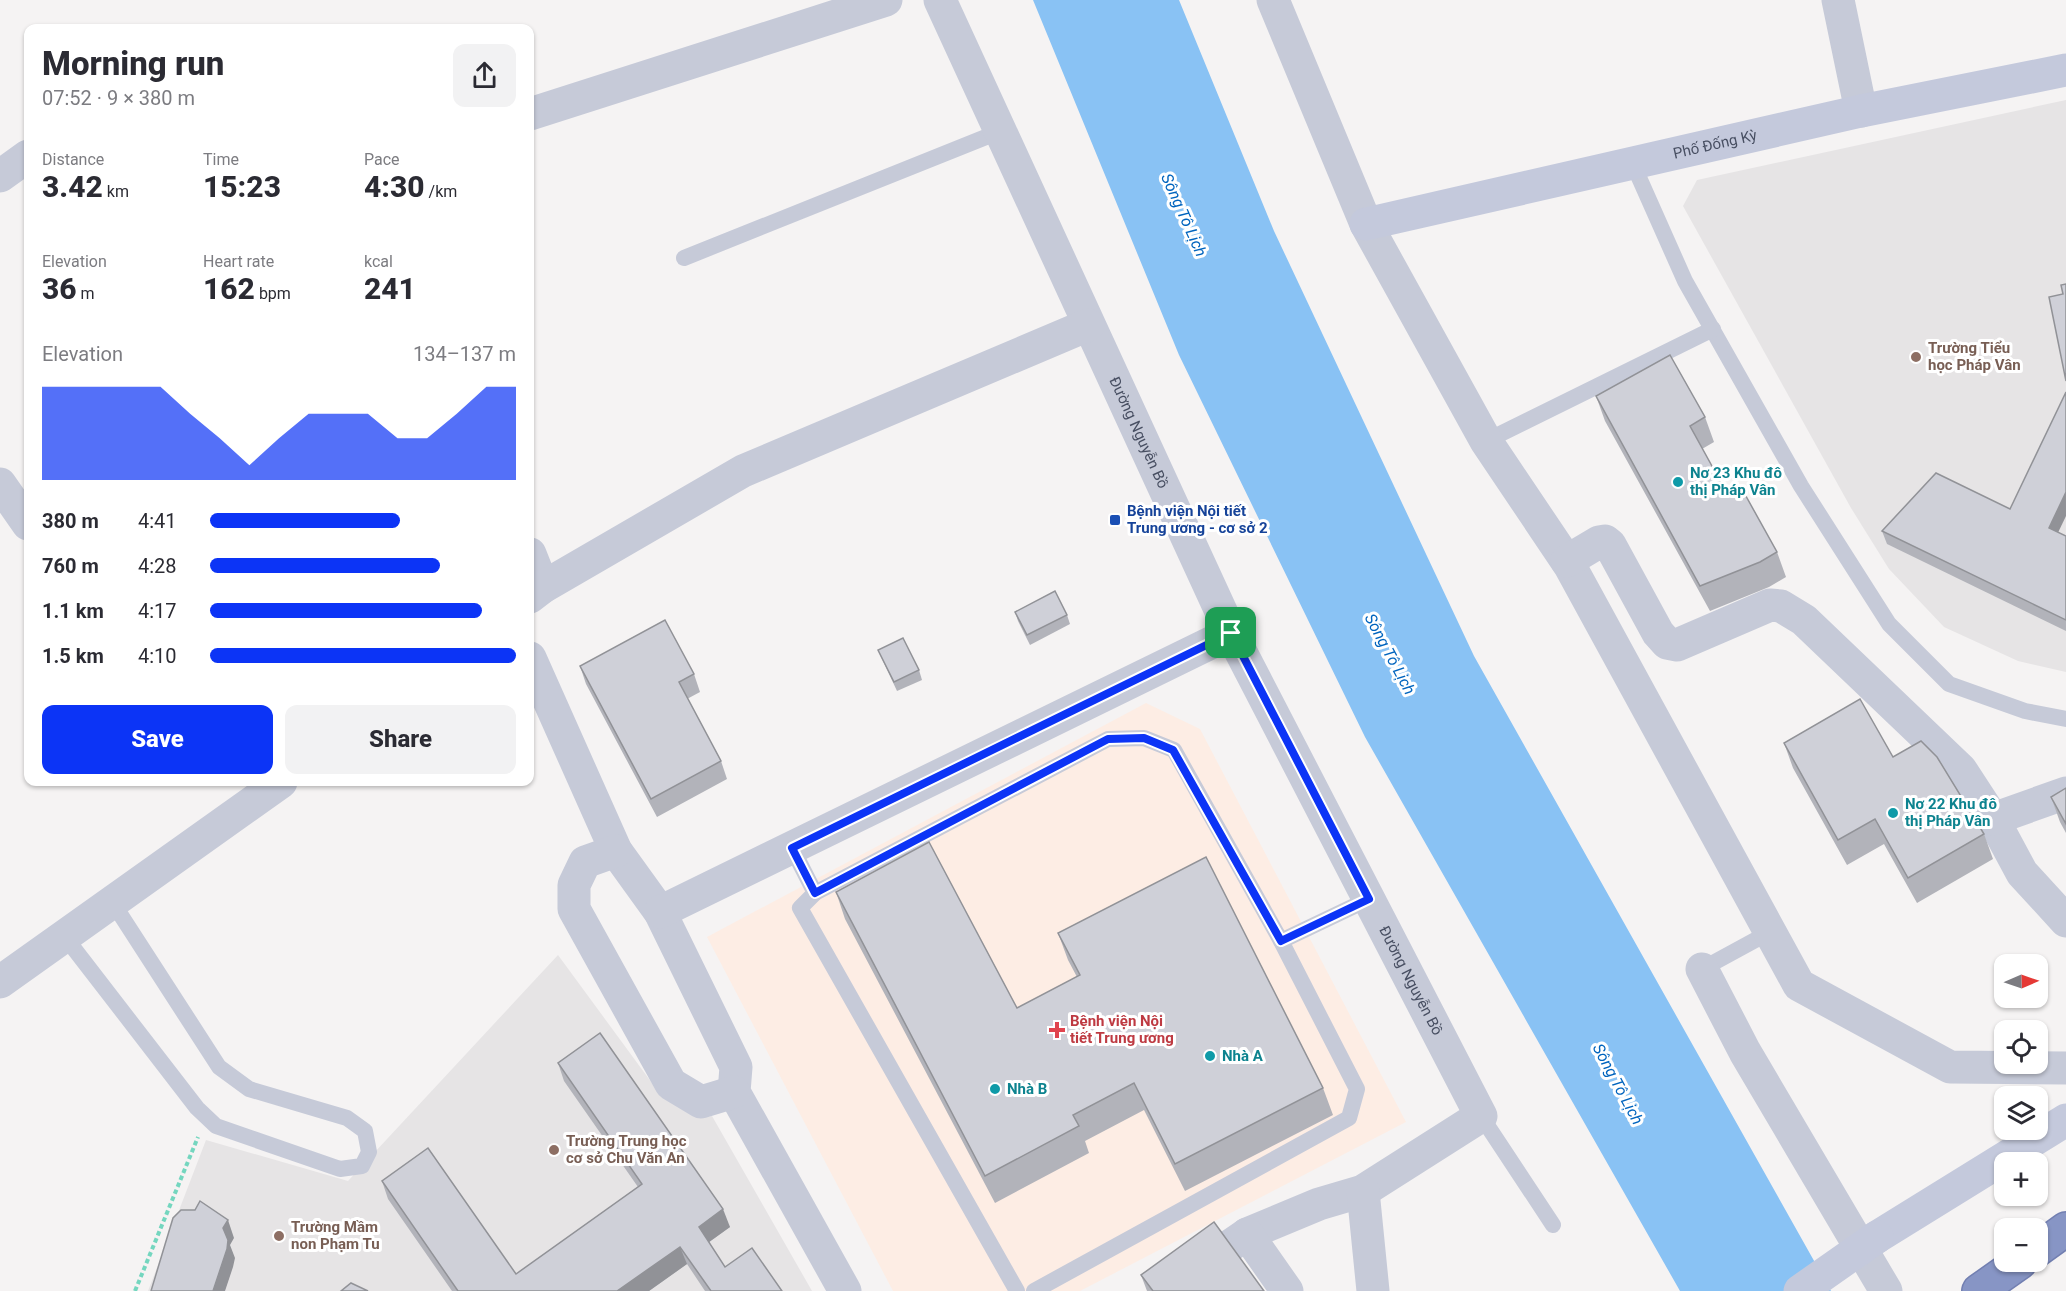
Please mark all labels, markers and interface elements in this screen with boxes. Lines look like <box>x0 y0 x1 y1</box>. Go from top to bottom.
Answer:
text: Morning run <box>42 44 224 83</box>
button: share <box>453 44 516 107</box>
text: 07:52 · 9 × 380 m <box>42 86 195 110</box>
street label: Phố Đống Kỳ <box>1671 126 1759 163</box>
text: Distance <box>42 150 104 169</box>
text: Time <box>203 150 239 169</box>
text: Pace <box>364 150 400 169</box>
text: 3.42 <box>42 169 103 204</box>
text: 15:23 <box>203 169 281 204</box>
text: 4:30 <box>364 169 425 204</box>
water label: Sông Tô Lịch <box>1157 170 1211 260</box>
text: km <box>103 182 129 201</box>
text: /km <box>425 182 457 201</box>
text: Elevation <box>42 252 107 271</box>
text: Heart rate <box>203 252 274 271</box>
text: kcal <box>364 252 393 271</box>
text: 36 <box>42 271 77 306</box>
text: 162 <box>203 271 255 306</box>
text: 241 <box>364 271 416 306</box>
text: m <box>77 284 95 303</box>
text: bpm <box>255 284 291 303</box>
place label: Trường Tiểu học Pháp Vân <box>1928 339 2021 374</box>
text: Elevation <box>42 342 123 366</box>
text: 134–137 m <box>413 342 516 366</box>
marker: Trường Tiểu học Pháp Vân <box>1909 350 1923 364</box>
street label: Đường Nguyễn Bồ <box>1105 374 1172 491</box>
place label: Nơ 23 Khu đô thị Pháp Vân <box>1690 464 1782 499</box>
marker: Nơ 23 Khu đô thị Pháp Vân <box>1671 475 1685 489</box>
place label: Bệnh viện Nội tiết Trung ương - cơ sở 2 <box>1127 502 1268 537</box>
text: 380 m <box>42 509 99 533</box>
text: 4:41 <box>138 509 177 533</box>
marker: Bệnh viện Nội tiết Trung ương - cơ sở 2 <box>1108 513 1122 527</box>
text: 760 m <box>42 554 99 578</box>
text: 4:28 <box>138 554 177 578</box>
text: 1.1 km <box>42 599 104 623</box>
text: 4:17 <box>138 599 177 623</box>
pin <box>1205 607 1256 658</box>
water label: Sông Tô Lịch <box>1361 610 1419 698</box>
icon: arrive <box>1214 616 1247 649</box>
text: 1.5 km <box>42 644 104 668</box>
text: 4:10 <box>138 644 177 668</box>
button: Save <box>42 705 273 774</box>
button: Share <box>285 705 516 774</box>
place label: Nơ 22 Khu đô thị Pháp Vân <box>1905 795 1997 830</box>
marker: Nơ 22 Khu đô thị Pháp Vân <box>1886 806 1900 820</box>
street label: Đường Nguyễn Bồ <box>1375 923 1447 1038</box>
north arrow <box>1994 954 2048 1008</box>
map controls <box>1994 954 2048 1272</box>
place label: Bệnh viện Nội tiết Trung ương <box>1070 1012 1174 1047</box>
button: locate <box>1994 1020 2048 1074</box>
marker: Bệnh viện Nội tiết Trung ương <box>1048 1021 1066 1039</box>
water label: Sông Tô Lịch <box>1589 1040 1647 1128</box>
place label: Nhà A <box>1222 1047 1264 1065</box>
marker: Nhà A <box>1203 1049 1217 1063</box>
place label: Nhà B <box>1007 1080 1047 1098</box>
marker: Nhà B <box>988 1082 1002 1096</box>
button: layers <box>1994 1086 2048 1140</box>
place label: Trường Trung học cơ sở Chu Văn An <box>566 1132 687 1167</box>
marker: Trường Trung học cơ sở Chu Văn An <box>547 1143 561 1157</box>
button: + <box>1994 1152 2048 1206</box>
place label: Trường Mầm non Phạm Tu <box>291 1218 380 1253</box>
button: − <box>1994 1218 2048 1272</box>
marker: Trường Mầm non Phạm Tu <box>272 1229 286 1243</box>

